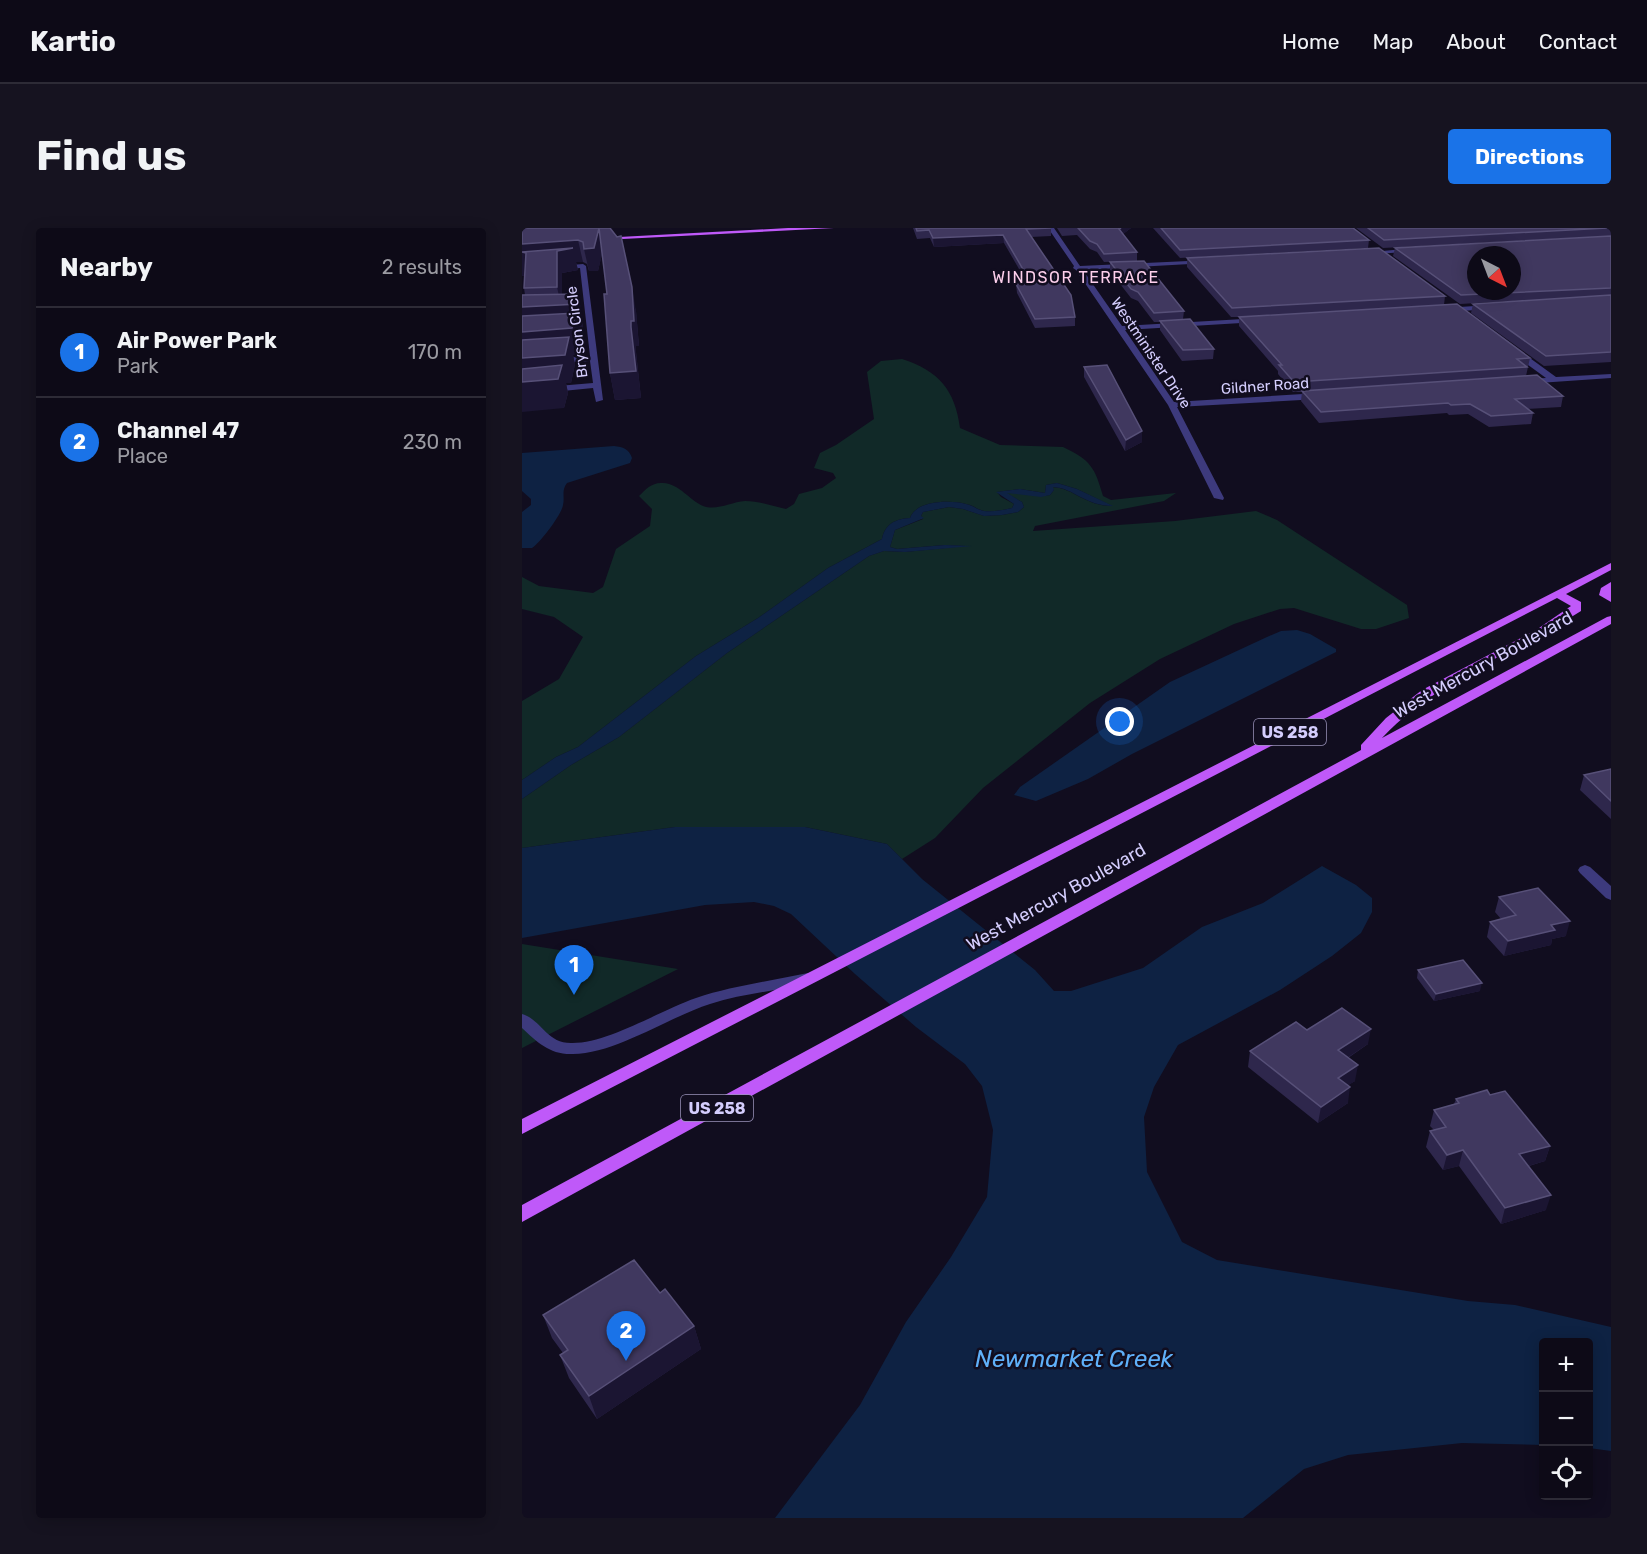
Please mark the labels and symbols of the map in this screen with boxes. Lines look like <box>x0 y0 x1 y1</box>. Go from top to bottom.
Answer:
north arrow <box>1467 246 1521 300</box>
district label: WINDSOR TERRACE <box>992 268 1160 287</box>
street label: Bryson Circle <box>562 285 592 379</box>
street label: Westminister Drive <box>1107 294 1195 412</box>
street label: Gildner Road <box>1220 374 1310 398</box>
street label: West Mercury Boulevard <box>1390 607 1576 723</box>
your location <box>1105 707 1134 736</box>
road number: US 258 <box>1254 719 1326 745</box>
street label: West Mercury Boulevard <box>963 839 1149 955</box>
pin: 1 <box>554 946 594 995</box>
road number: US 258 <box>681 1095 753 1121</box>
pin: 2 <box>606 1312 646 1361</box>
water label: Newmarket Creek <box>975 1345 1174 1373</box>

